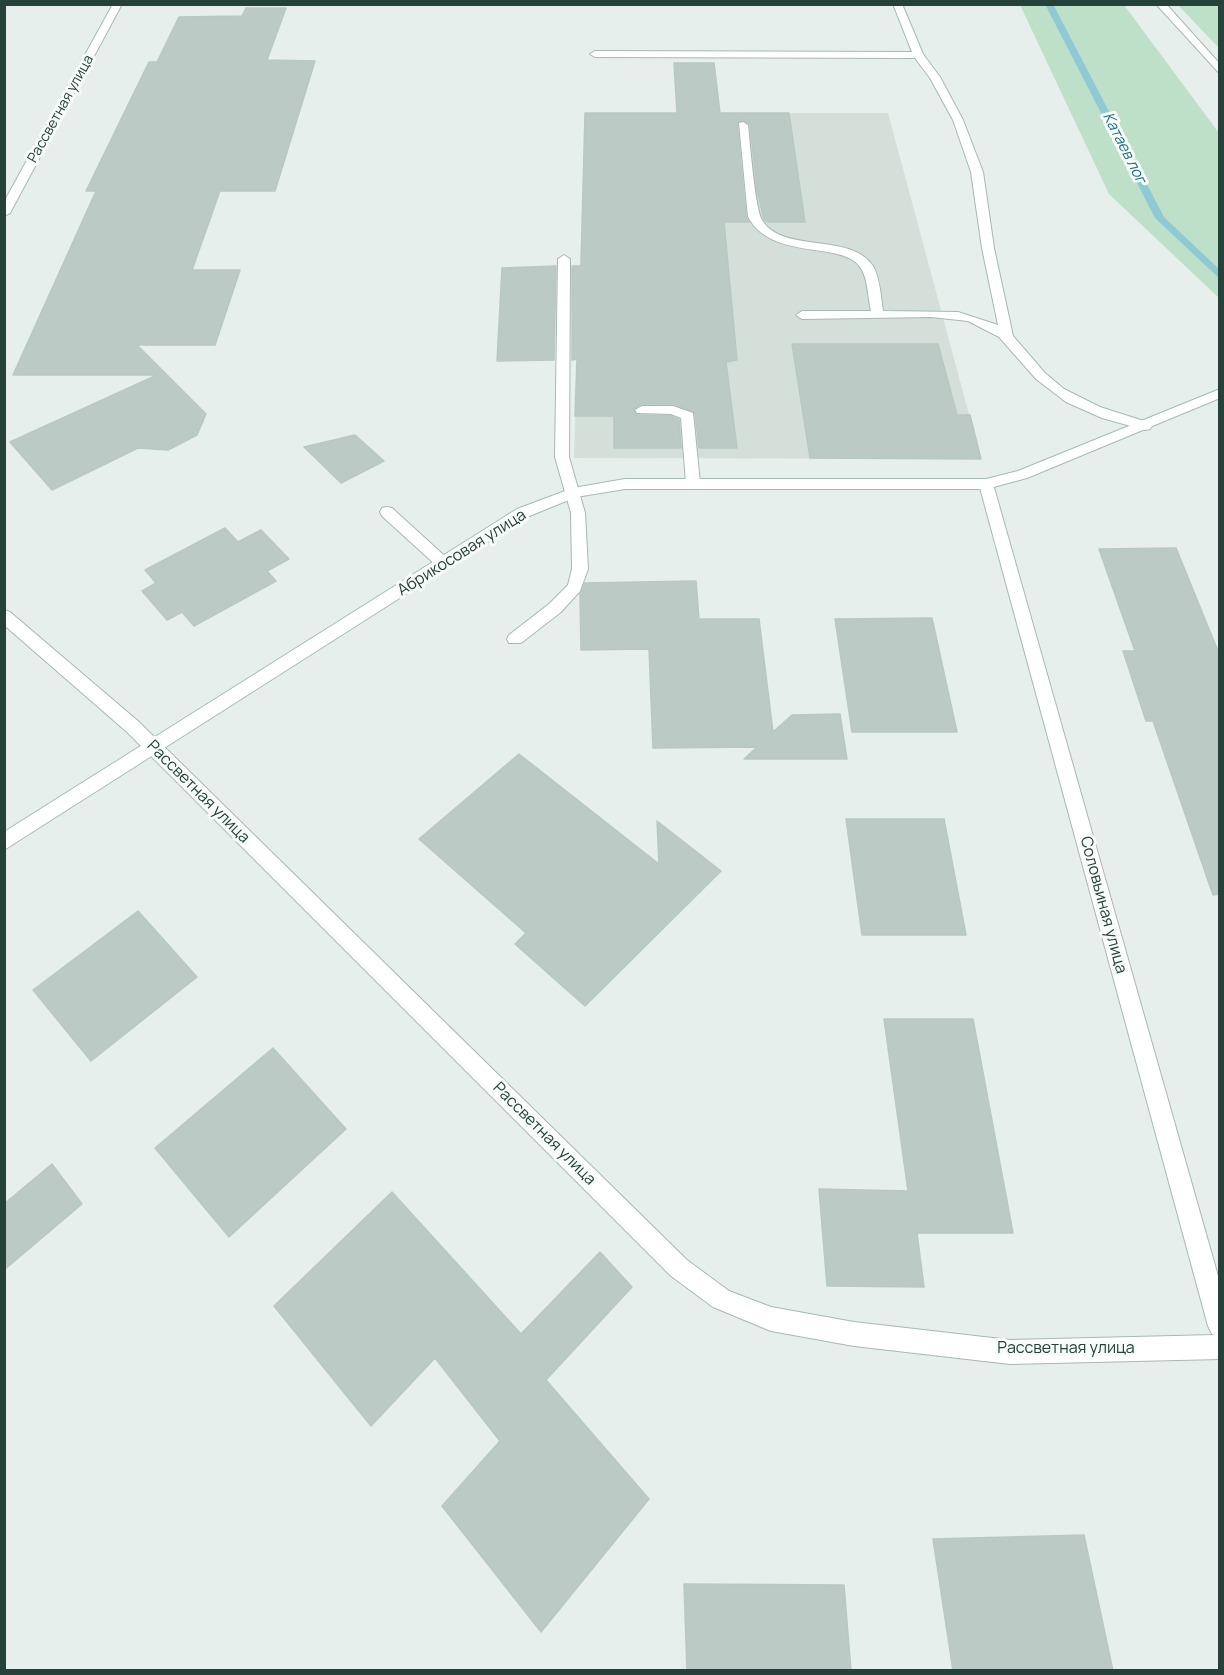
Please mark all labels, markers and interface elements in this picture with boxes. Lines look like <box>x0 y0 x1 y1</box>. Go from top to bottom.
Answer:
street label: Рассветная улица <box>24 52 98 166</box>
water label: Катаев лог <box>1098 110 1150 186</box>
street label: Абрикосовая улица <box>394 506 530 600</box>
street label: Рассветная улица <box>143 737 253 847</box>
street label: Соловьиная улица <box>1075 834 1131 976</box>
street label: Рассветная улица <box>489 1079 599 1189</box>
street label: Рассветная улица <box>997 1339 1135 1359</box>

